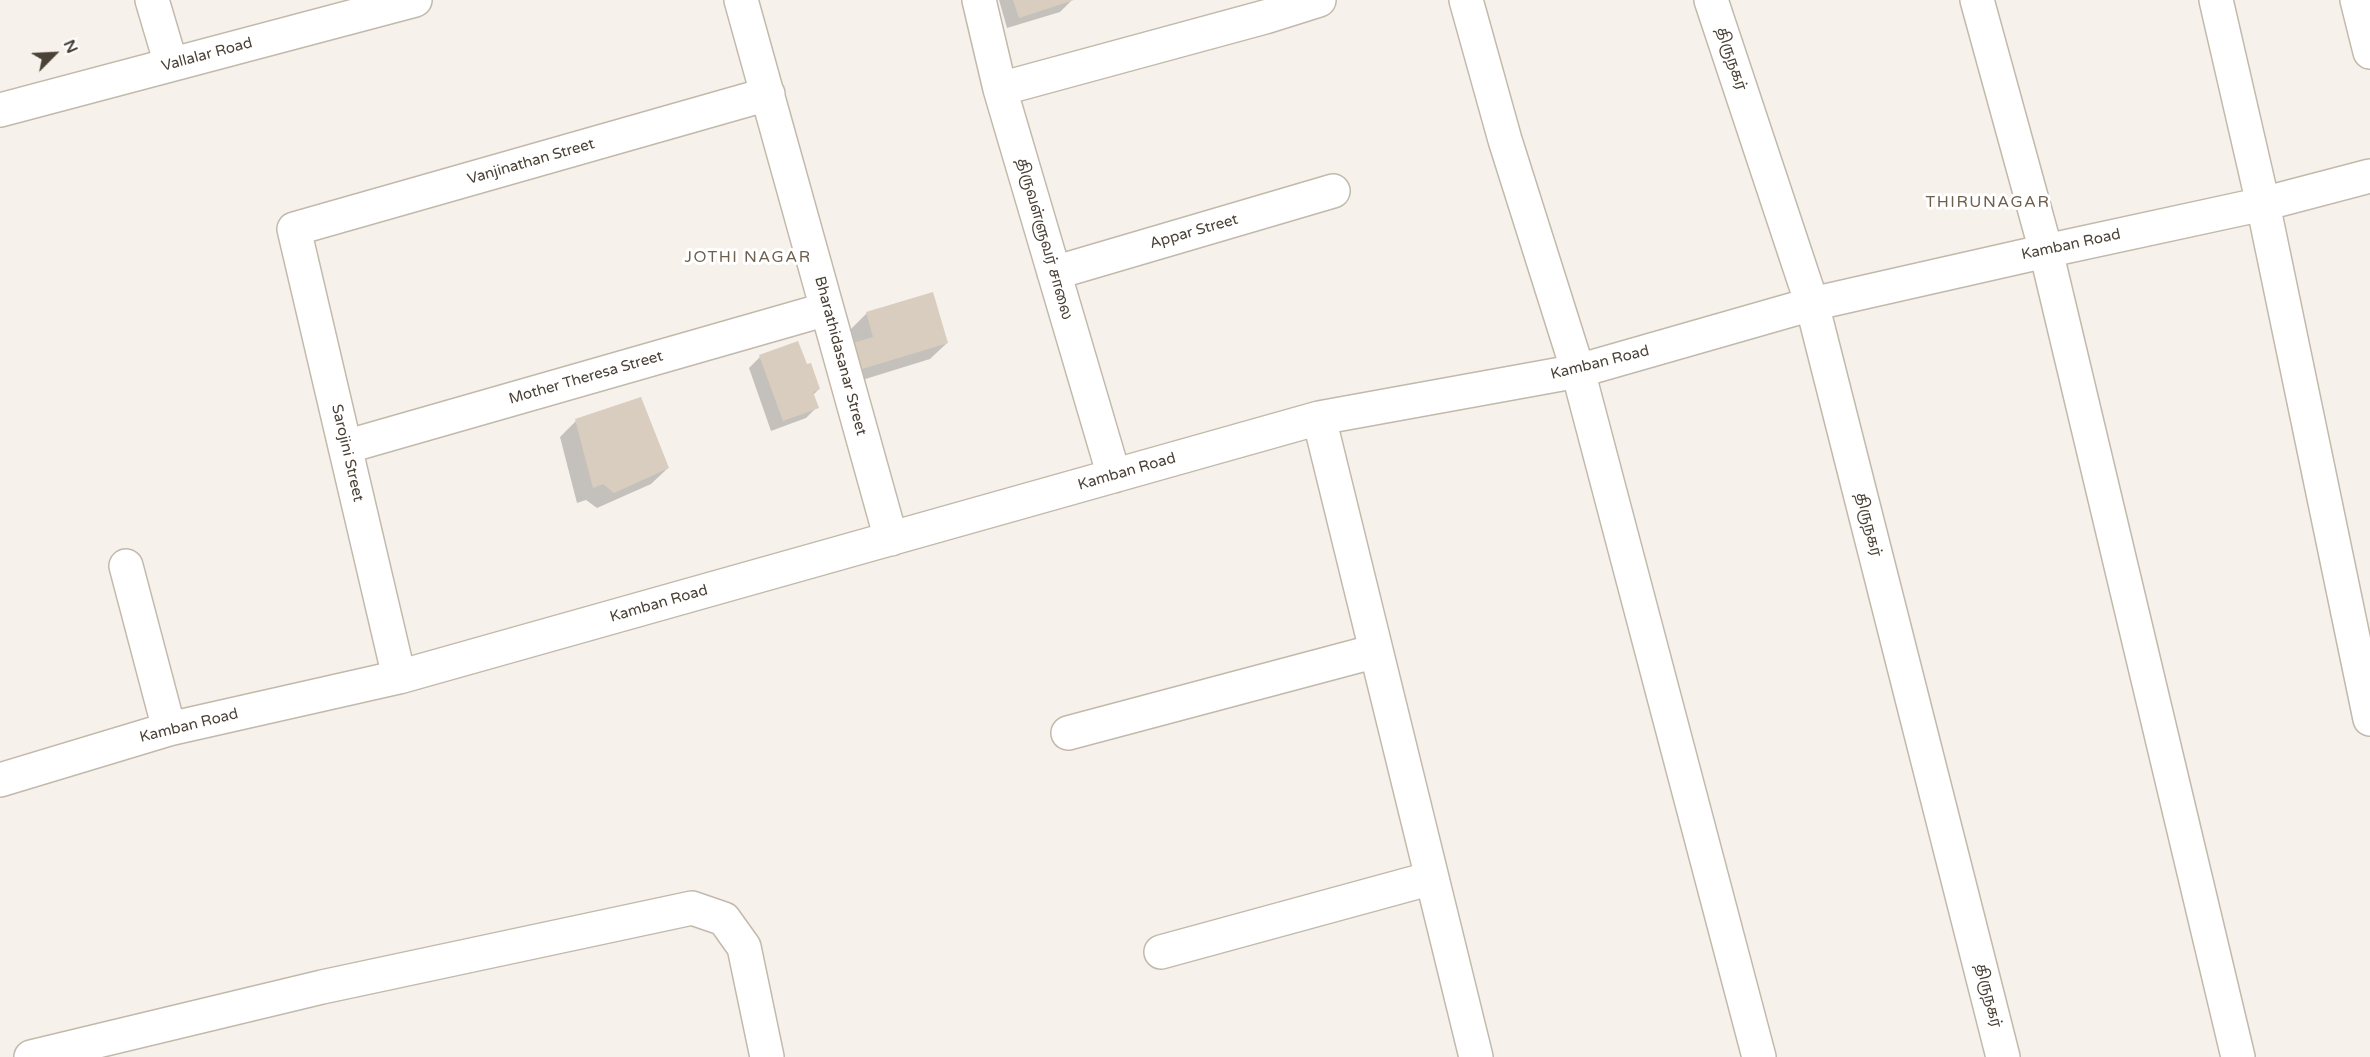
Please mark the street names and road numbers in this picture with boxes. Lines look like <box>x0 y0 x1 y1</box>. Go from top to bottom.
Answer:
street label: திருநகர் <box>1712 25 1750 93</box>
street label: Vallalar Road <box>160 34 254 76</box>
street label: Vanjinathan Street <box>465 135 597 189</box>
street label: திருவள்ளுவர் சாலை <box>1012 156 1076 322</box>
street label: Appar Street <box>1148 211 1240 253</box>
street label: Kamban Road <box>2020 226 2122 264</box>
street label: Bharathidasanar Street <box>810 274 870 438</box>
street label: Kamban Road <box>1549 342 1651 384</box>
street label: Mother Theresa Street <box>507 347 665 409</box>
street label: Sarojini Street <box>327 403 367 503</box>
street label: Kamban Road <box>1076 449 1178 495</box>
street label: திருநகர் <box>1851 491 1885 559</box>
street label: Kamban Road <box>608 581 710 627</box>
street label: Kamban Road <box>138 705 240 747</box>
street label: திருநகர் <box>1971 962 2005 1030</box>

